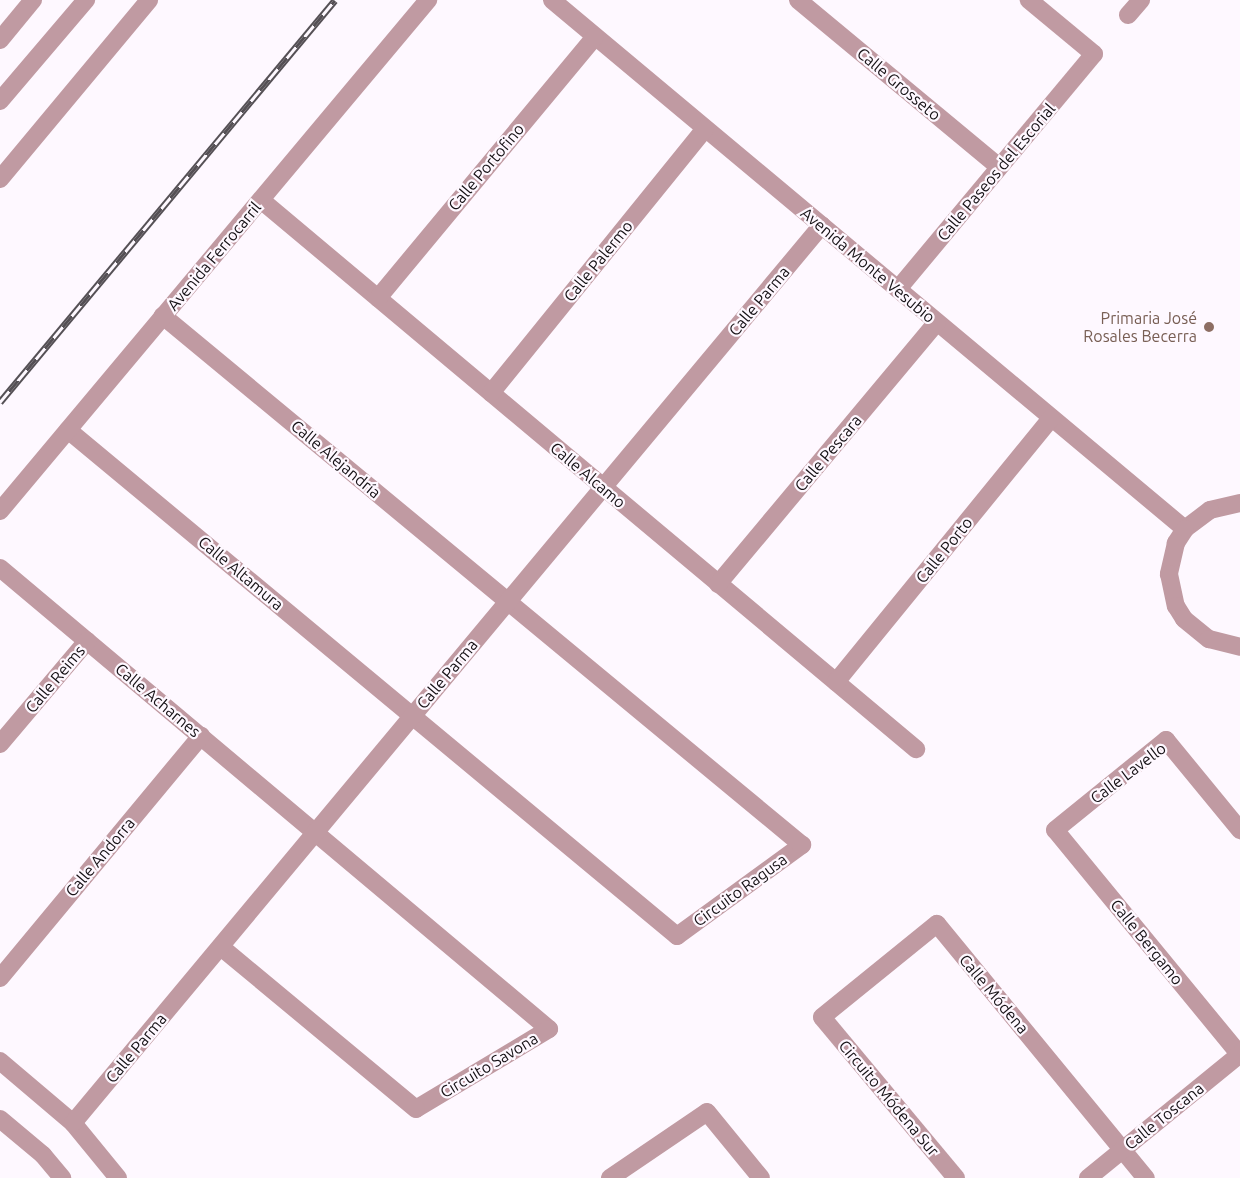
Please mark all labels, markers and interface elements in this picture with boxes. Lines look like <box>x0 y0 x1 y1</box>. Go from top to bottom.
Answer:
street label: Calle Grosseto <box>853 43 945 125</box>
street label: Calle Paseos del Escorial <box>933 99 1059 245</box>
street label: Calle Portofino <box>444 120 528 214</box>
street label: Avenida Ferrocarril <box>163 198 265 314</box>
street label: Avenida Monte Vesubio <box>797 203 939 327</box>
street label: Calle Palermo <box>559 217 637 305</box>
street label: Calle Parma <box>724 262 794 340</box>
place label: Primaria José Rosales Becerra <box>1083 308 1197 346</box>
marker: Primaria José Rosales Becerra <box>1202 320 1216 334</box>
street label: Calle Pescara <box>790 411 866 495</box>
street label: Calle Alejandría <box>287 416 385 502</box>
street label: Calle Alcamo <box>546 438 630 512</box>
street label: Calle Porto <box>912 513 976 587</box>
street label: Calle Altamura <box>195 532 287 614</box>
street label: Calle Parma <box>412 635 482 713</box>
street label: Calle Reims <box>21 641 89 717</box>
street label: Calle Acharnes <box>112 659 204 741</box>
street label: Calle Lavello <box>1086 738 1170 808</box>
street label: Calle Andorra <box>61 813 139 901</box>
street label: Circuito Ragusa <box>689 850 791 930</box>
street label: Calle Bergamo <box>1107 895 1187 989</box>
street label: Calle Módena <box>955 950 1033 1038</box>
street label: Calle Parma <box>101 1009 171 1087</box>
street label: Circuito Savona <box>437 1028 541 1102</box>
street label: Circuito Módena Sur <box>835 1036 943 1160</box>
street label: Calle Toscana <box>1121 1078 1207 1154</box>

